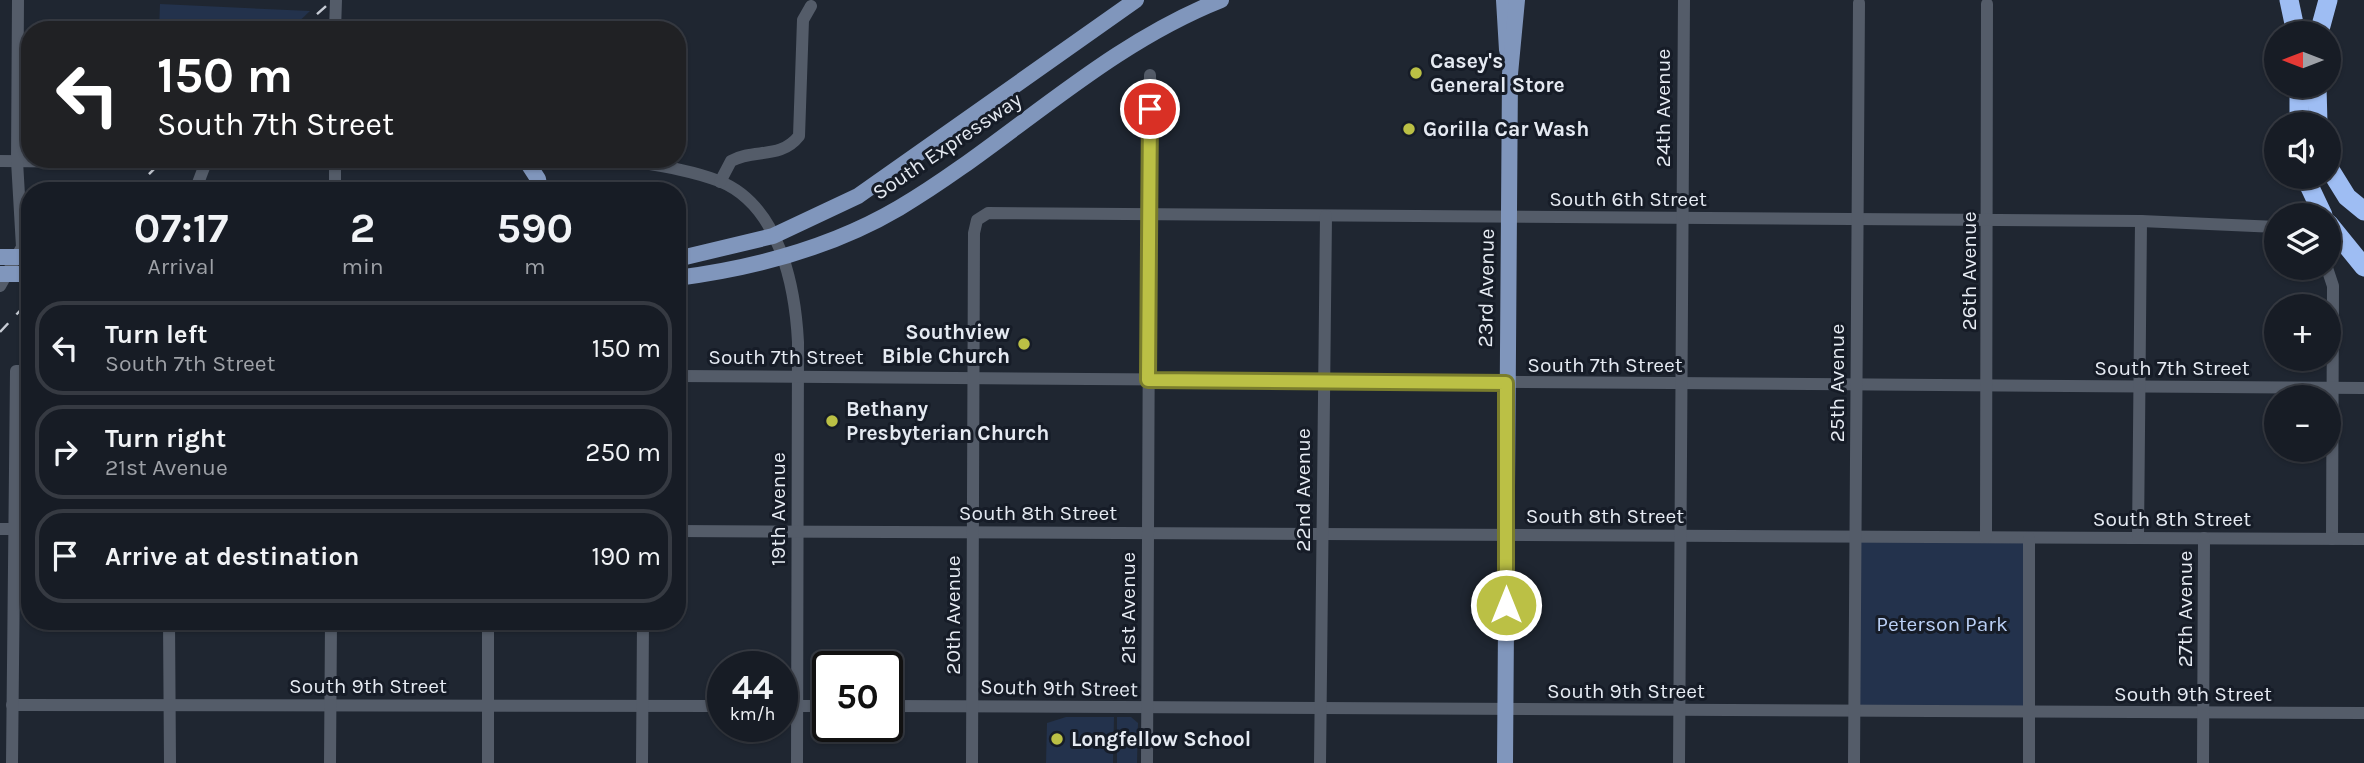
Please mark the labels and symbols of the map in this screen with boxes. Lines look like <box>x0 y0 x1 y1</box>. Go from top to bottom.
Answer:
north arrow <box>2264 21 2342 98</box>
place label: Casey's General Store <box>1430 49 1565 97</box>
street label: 24th Avenue <box>1651 49 1675 167</box>
marker: Casey's General Store <box>1408 65 1424 81</box>
pin <box>1120 79 1180 139</box>
street label: South Expressway <box>868 87 1026 205</box>
place label: Gorilla Car Wash <box>1423 117 1589 141</box>
marker: Gorilla Car Wash <box>1401 121 1417 137</box>
street label: South 6th Street <box>1549 187 1707 211</box>
street label: 26th Avenue <box>1957 212 1981 330</box>
street label: 23rd Avenue <box>1473 228 1499 348</box>
place label: Southview Bible Church <box>882 320 1010 368</box>
street label: 25th Avenue <box>1825 324 1849 442</box>
marker: Southview Bible Church <box>1016 336 1032 352</box>
street label: South 7th Street <box>708 345 864 369</box>
street label: South 7th Street <box>1527 353 1683 377</box>
street label: South 7th Street <box>2094 356 2250 380</box>
place label: Bethany Presbyterian Church <box>846 397 1049 445</box>
marker: Bethany Presbyterian Church <box>824 413 840 429</box>
street label: 22nd Avenue <box>1291 428 1315 552</box>
street label: 19th Avenue <box>766 452 790 566</box>
street label: South 8th Street <box>959 501 1117 525</box>
street label: South 8th Street <box>1526 504 1684 528</box>
street label: South 8th Street <box>2093 507 2251 531</box>
street label: 27th Avenue <box>2173 551 2197 667</box>
street label: 21st Avenue <box>1116 552 1140 664</box>
street label: 20th Avenue <box>941 555 965 675</box>
position arrow <box>1469 568 1543 642</box>
park label: Peterson Park <box>1876 612 2008 636</box>
speed limit sign: 50 <box>812 651 903 742</box>
street label: South 9th Street <box>289 674 447 698</box>
street label: South 9th Street <box>980 675 1138 701</box>
street label: South 9th Street <box>1547 679 1705 703</box>
street label: South 9th Street <box>2114 682 2272 706</box>
place label: Longfellow School <box>1071 727 1251 751</box>
marker: Longfellow School <box>1049 731 1065 747</box>

